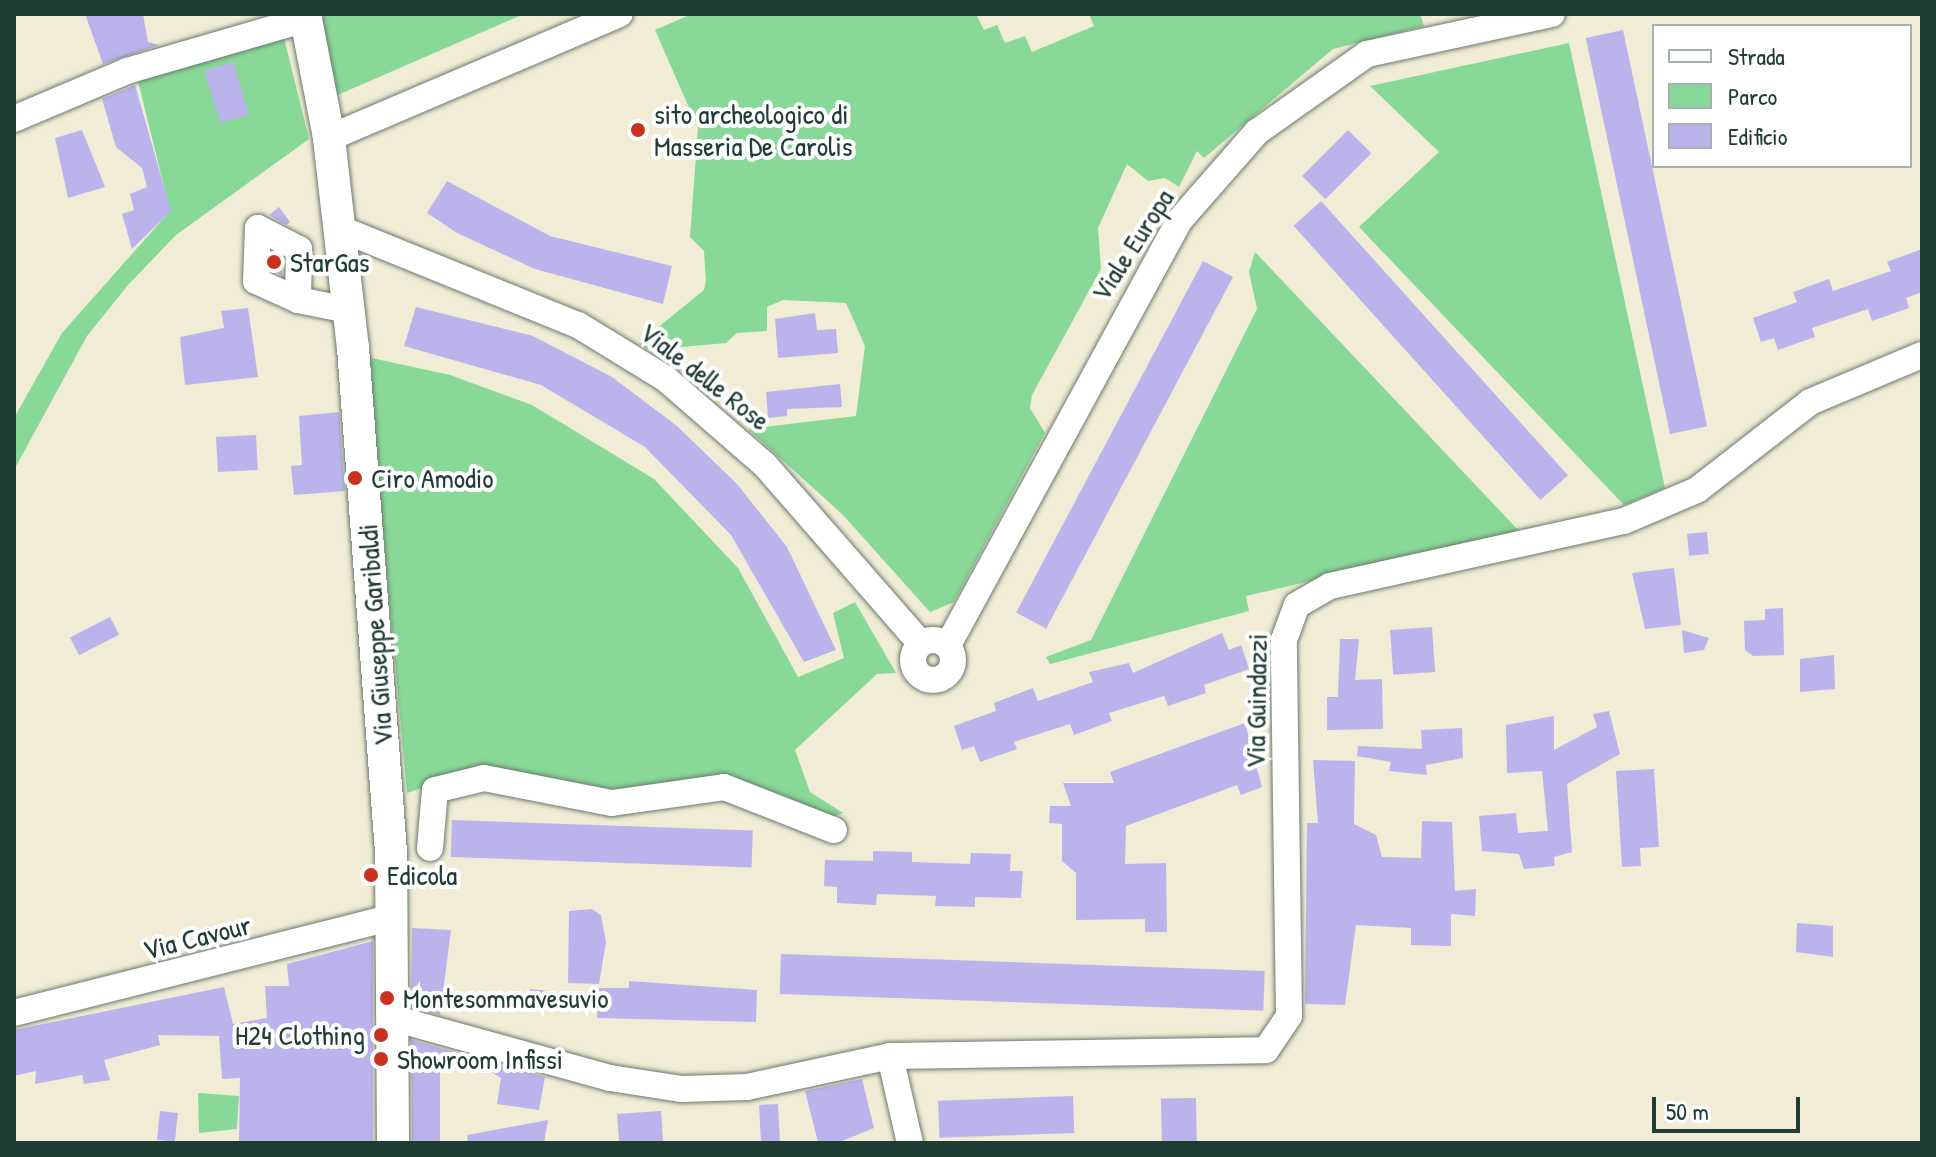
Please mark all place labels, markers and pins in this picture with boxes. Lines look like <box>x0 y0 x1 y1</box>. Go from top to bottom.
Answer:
place label: sito archeologico di Masseria De Carolis <box>654 97 853 163</box>
marker: sito archeologico di Masseria De Carolis <box>629 121 647 139</box>
place label: StarGas <box>290 245 369 279</box>
marker: StarGas <box>265 253 283 271</box>
place label: Ciro Amodio <box>371 461 494 495</box>
marker: Ciro Amodio <box>346 469 364 487</box>
place label: Edicola <box>387 858 457 892</box>
marker: Edicola <box>362 866 380 884</box>
place label: Montesommavesuvio <box>403 981 609 1015</box>
marker: Montesommavesuvio <box>378 989 396 1007</box>
place label: H24 Clothing <box>235 1018 365 1052</box>
marker: H24 Clothing <box>372 1026 390 1044</box>
place label: Showroom Infissi <box>397 1042 563 1076</box>
marker: Showroom Infissi <box>372 1050 390 1068</box>

